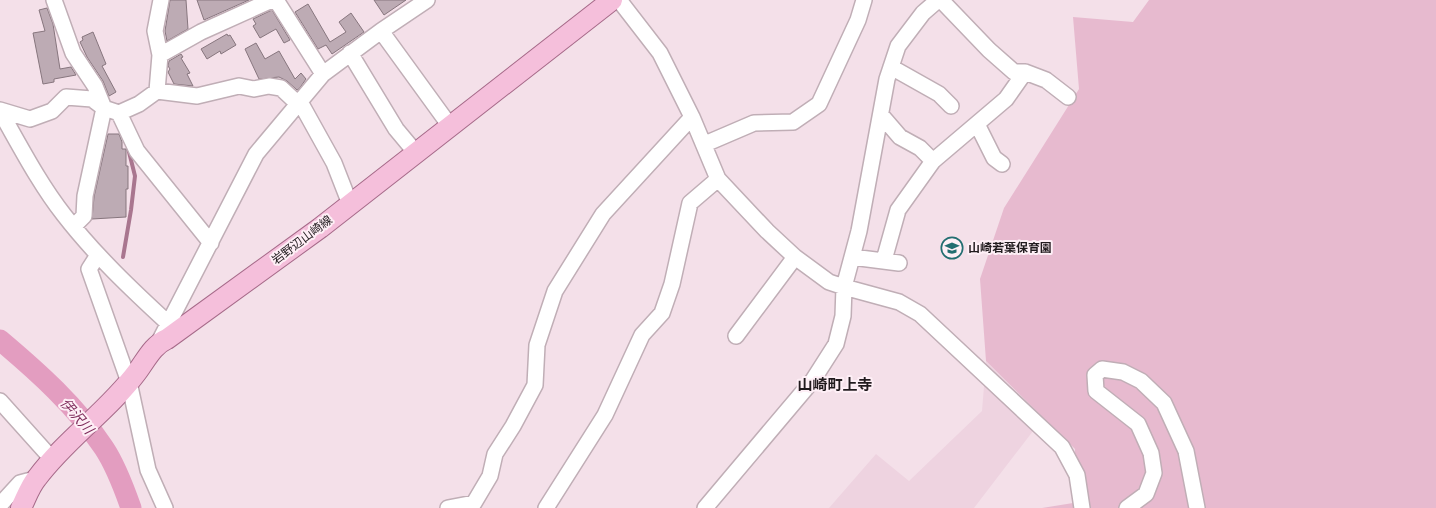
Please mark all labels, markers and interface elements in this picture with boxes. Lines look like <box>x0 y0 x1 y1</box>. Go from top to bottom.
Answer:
street label: 岩野辺山崎線 <box>269 213 335 267</box>
school or university icon: 山崎若葉保育園 <box>940 236 964 260</box>
place label: 山崎若葉保育園 <box>968 241 1052 255</box>
district label: 山崎町上寺 <box>797 376 873 394</box>
water label: 伊沢川 <box>57 395 98 439</box>

